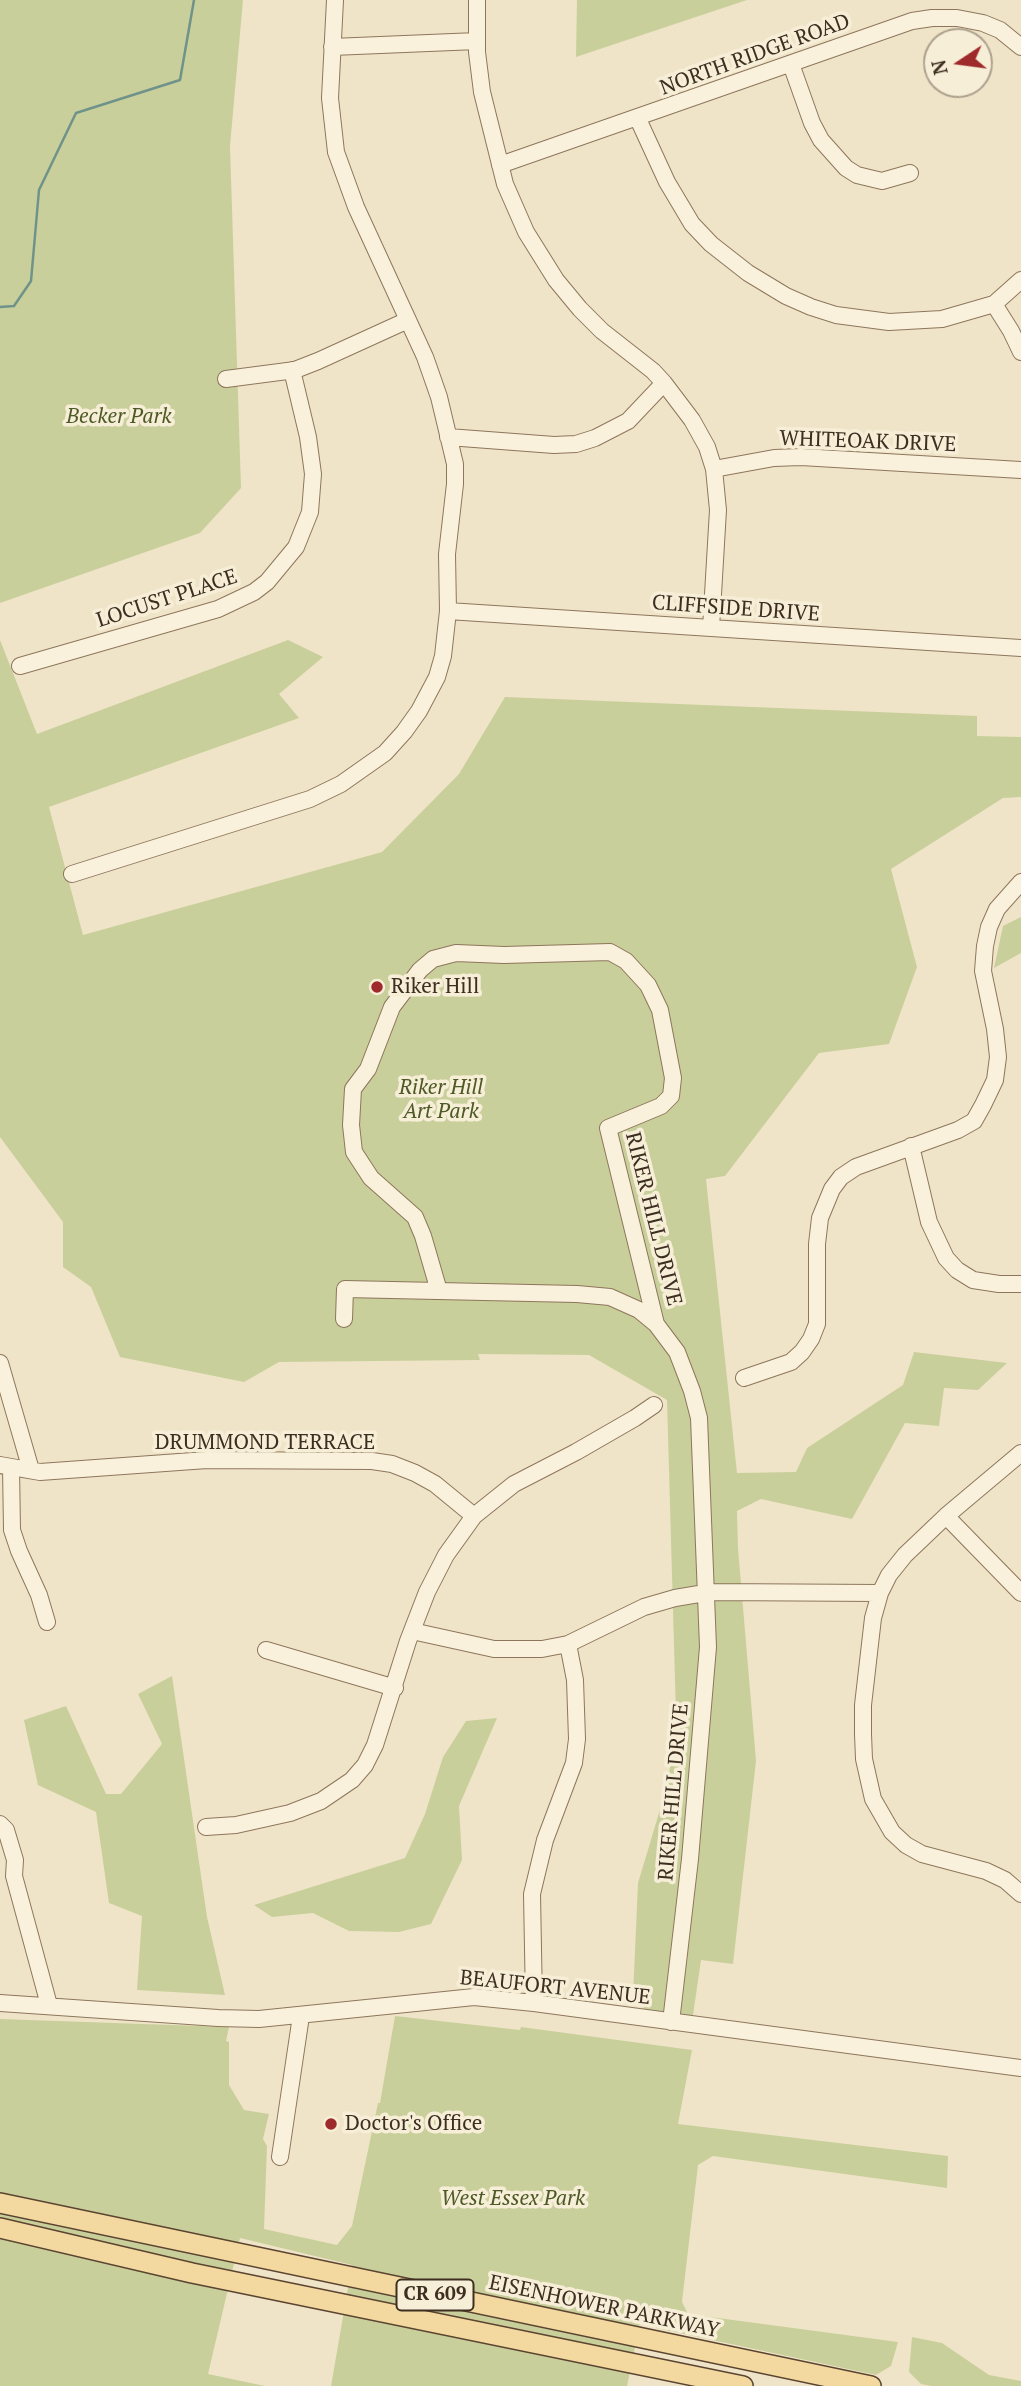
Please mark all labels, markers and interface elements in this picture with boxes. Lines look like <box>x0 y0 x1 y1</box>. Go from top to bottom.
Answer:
street label: NORTH RIDGE ROAD <box>657 9 853 101</box>
north arrow <box>923 28 993 98</box>
text: N <box>925 58 953 77</box>
park label: Becker Park <box>66 404 172 430</box>
street label: WHITEOAK DRIVE <box>779 426 957 458</box>
street label: LOCUST PLACE <box>93 564 241 634</box>
street label: CLIFFSIDE DRIVE <box>651 591 821 627</box>
place label: Riker Hill <box>391 974 479 1000</box>
marker: Riker Hill <box>369 979 385 995</box>
park label: Riker Hill Art Park <box>399 1075 483 1125</box>
street label: RIKER HILL DRIVE <box>619 1130 687 1308</box>
street label: DRUMMOND TERRACE <box>155 1430 375 1456</box>
street label: RIKER HILL DRIVE <box>654 1702 694 1882</box>
street label: BEAUFORT AVENUE <box>458 1965 652 2011</box>
place label: Doctor's Office <box>345 2111 482 2137</box>
marker: Doctor's Office <box>323 2116 339 2132</box>
park label: West Essex Park <box>441 2186 585 2212</box>
street label: EISENHOWER PARKWAY <box>487 2270 721 2344</box>
road number: CR 609 <box>396 2280 474 2310</box>

